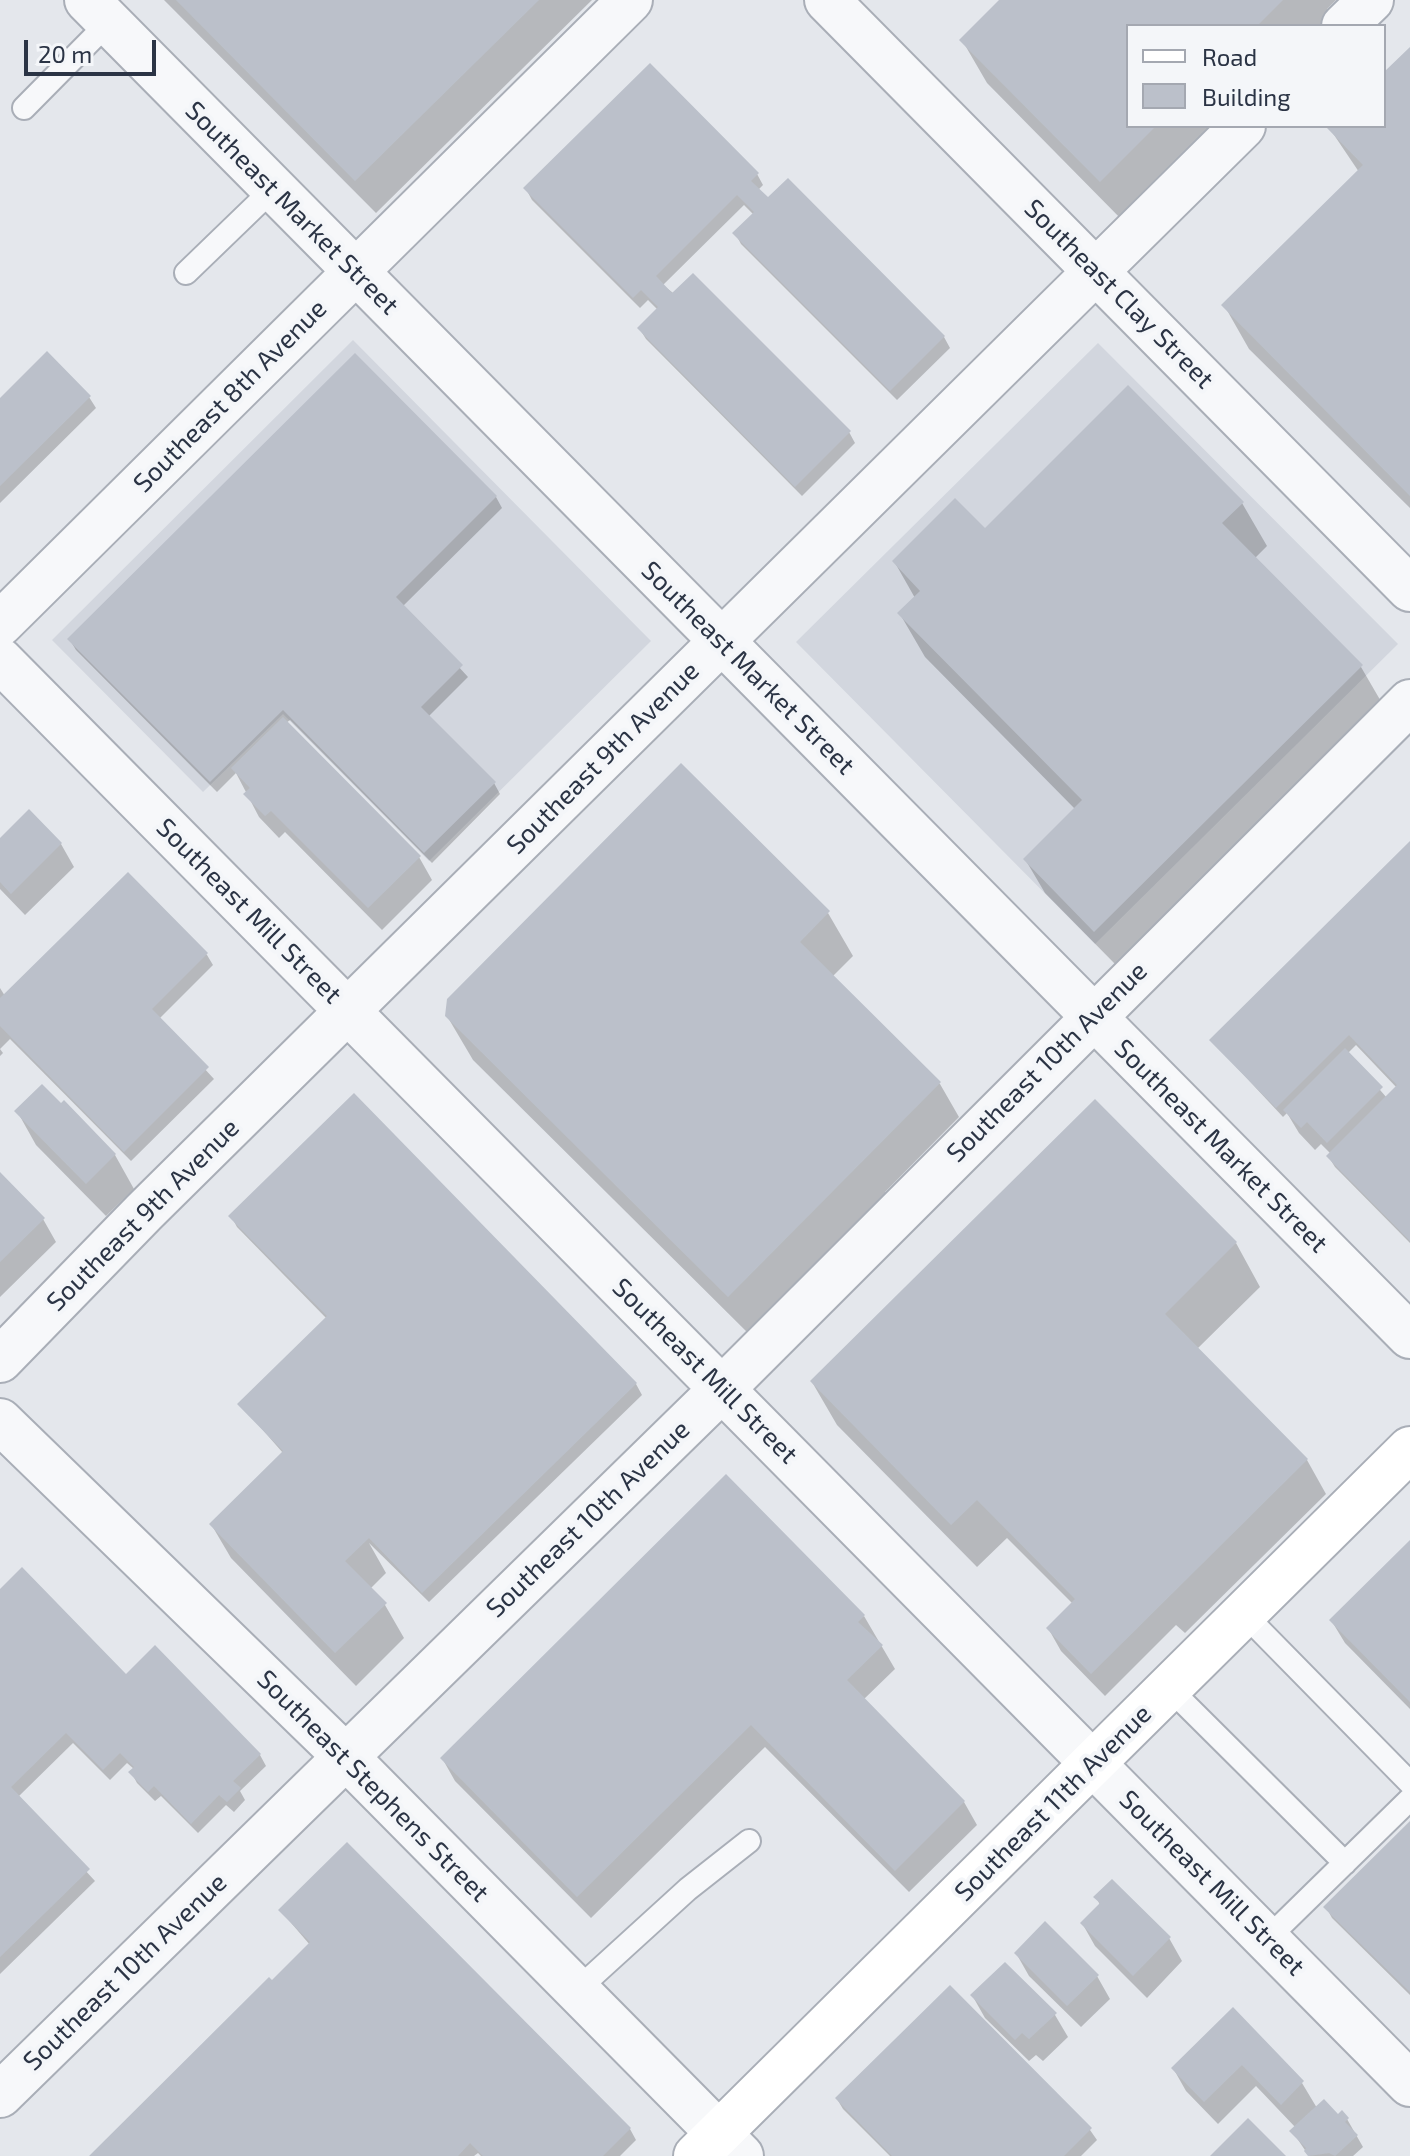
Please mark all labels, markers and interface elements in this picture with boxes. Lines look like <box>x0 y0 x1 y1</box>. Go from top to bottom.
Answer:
scale bar <box>28 24 160 74</box>
legend <box>1126 24 1386 128</box>
text: 20 m <box>38 39 92 68</box>
text: Road <box>1202 42 1257 71</box>
text: Building <box>1202 82 1291 111</box>
street label: Southeast Market Street <box>179 95 405 321</box>
street label: Southeast Clay Street <box>1018 193 1220 395</box>
street label: Southeast 8th Avenue <box>127 293 333 499</box>
street label: Southeast Market Street <box>635 555 861 781</box>
street label: Southeast 9th Avenue <box>500 655 706 861</box>
street label: Southeast Mill Street <box>150 812 348 1010</box>
street label: Southeast 10th Avenue <box>940 955 1154 1169</box>
street label: Southeast Market Street <box>1108 1033 1334 1259</box>
street label: Southeast 9th Avenue <box>40 1112 246 1318</box>
street label: Southeast Mill Street <box>606 1272 804 1470</box>
street label: Southeast 10th Avenue <box>480 1414 696 1624</box>
street label: Southeast Stephens Street <box>251 1664 495 1908</box>
street label: Southeast 11th Avenue <box>948 1698 1158 1908</box>
street label: Southeast Mill Street <box>1113 1784 1311 1982</box>
street label: Southeast 10th Avenue <box>17 1867 233 2077</box>

